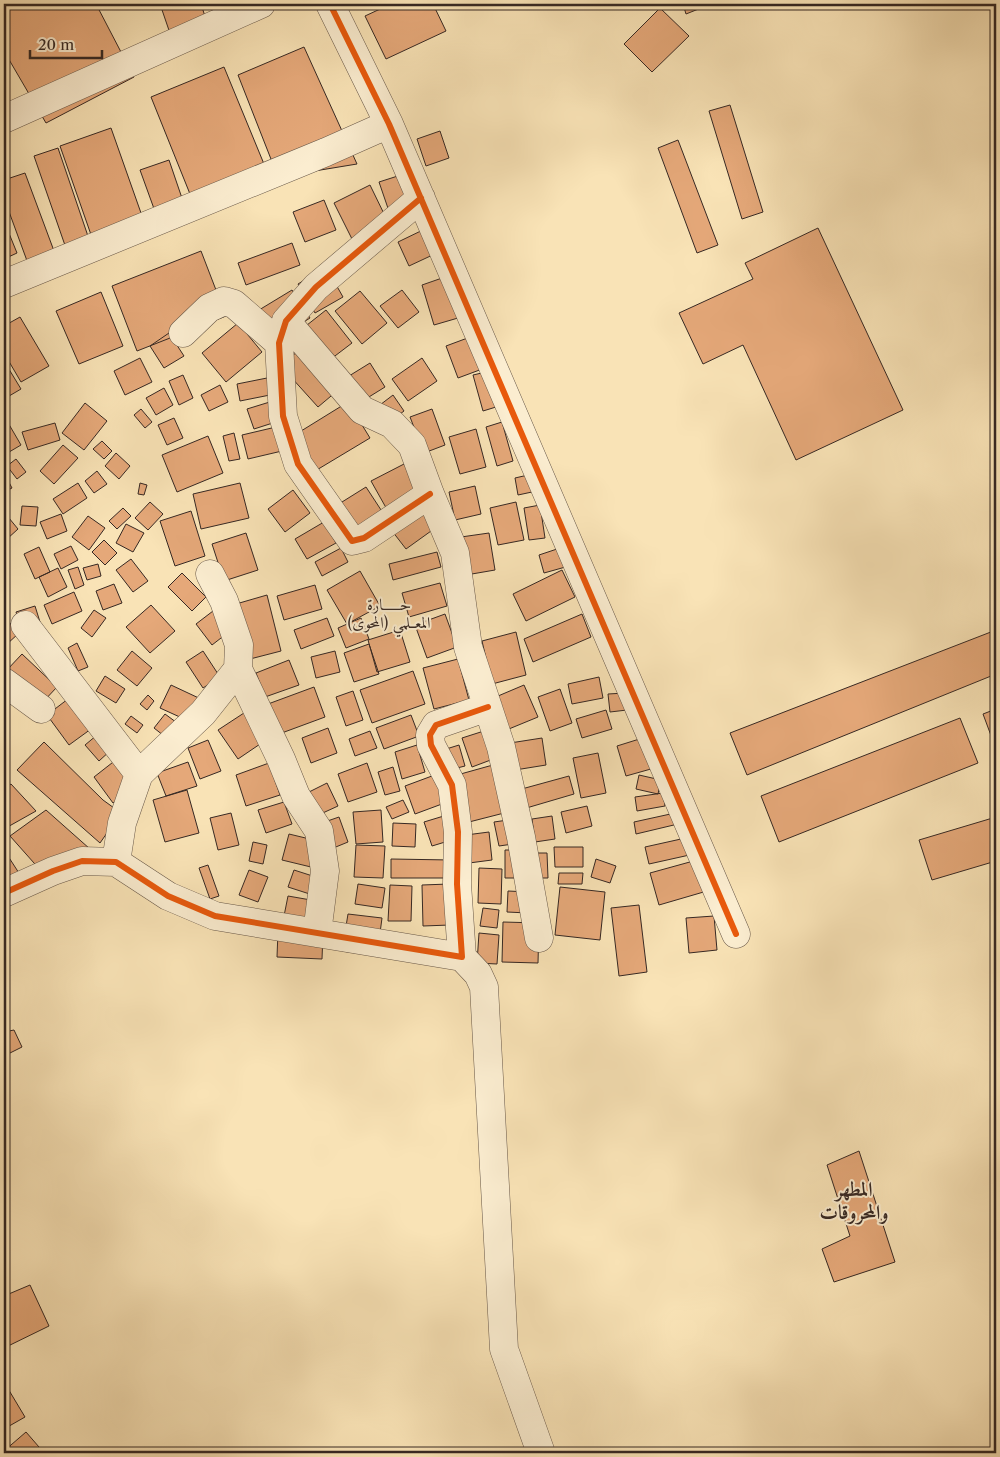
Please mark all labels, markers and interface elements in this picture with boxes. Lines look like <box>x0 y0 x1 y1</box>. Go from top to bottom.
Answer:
scale bar <box>30 28 102 60</box>
text: 20 m <box>38 35 74 54</box>
district label: حــــــارة المعــلمي (المحوى) <box>347 594 431 638</box>
district label: المطهر والمحروقات <box>820 1177 888 1225</box>

